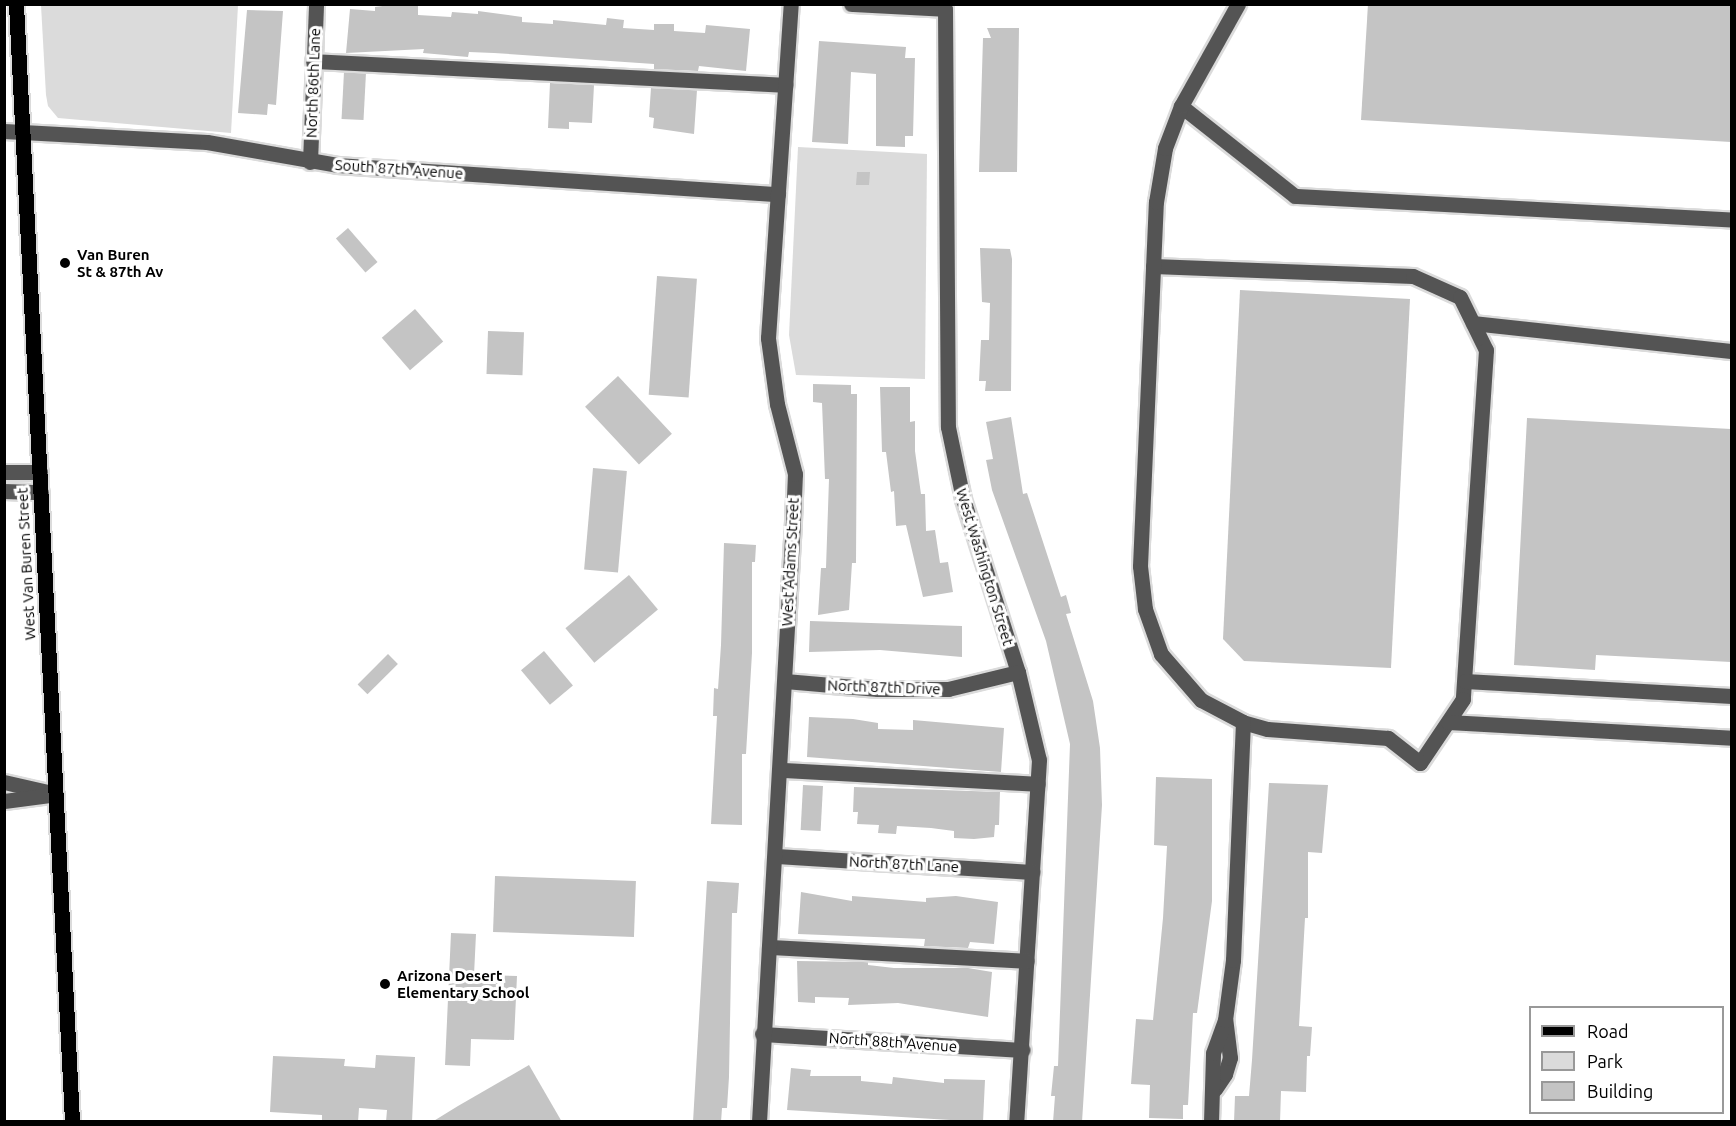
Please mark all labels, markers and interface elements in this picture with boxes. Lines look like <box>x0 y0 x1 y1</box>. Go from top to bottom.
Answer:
street label: North 86th Lane <box>302 28 324 138</box>
street label: South 87th Avenue <box>334 156 464 182</box>
place label: Van Buren St & 87th Av <box>77 245 163 280</box>
marker: Van Buren St & 87th Av <box>58 256 72 270</box>
street label: West Washington Street <box>952 486 1018 648</box>
street label: West Van Buren Street <box>13 487 39 641</box>
street label: West Adams Street <box>778 497 802 627</box>
street label: North 87th Drive <box>827 676 941 698</box>
street label: North 87th Lane <box>849 852 959 876</box>
place label: Arizona Desert Elementary School <box>397 966 529 1001</box>
marker: Arizona Desert Elementary School <box>378 977 392 991</box>
legend <box>1529 1006 1724 1114</box>
text: Road <box>1587 1021 1629 1041</box>
street label: North 88th Avenue <box>828 1029 958 1055</box>
text: Park <box>1587 1051 1623 1071</box>
text: Building <box>1587 1081 1653 1101</box>

